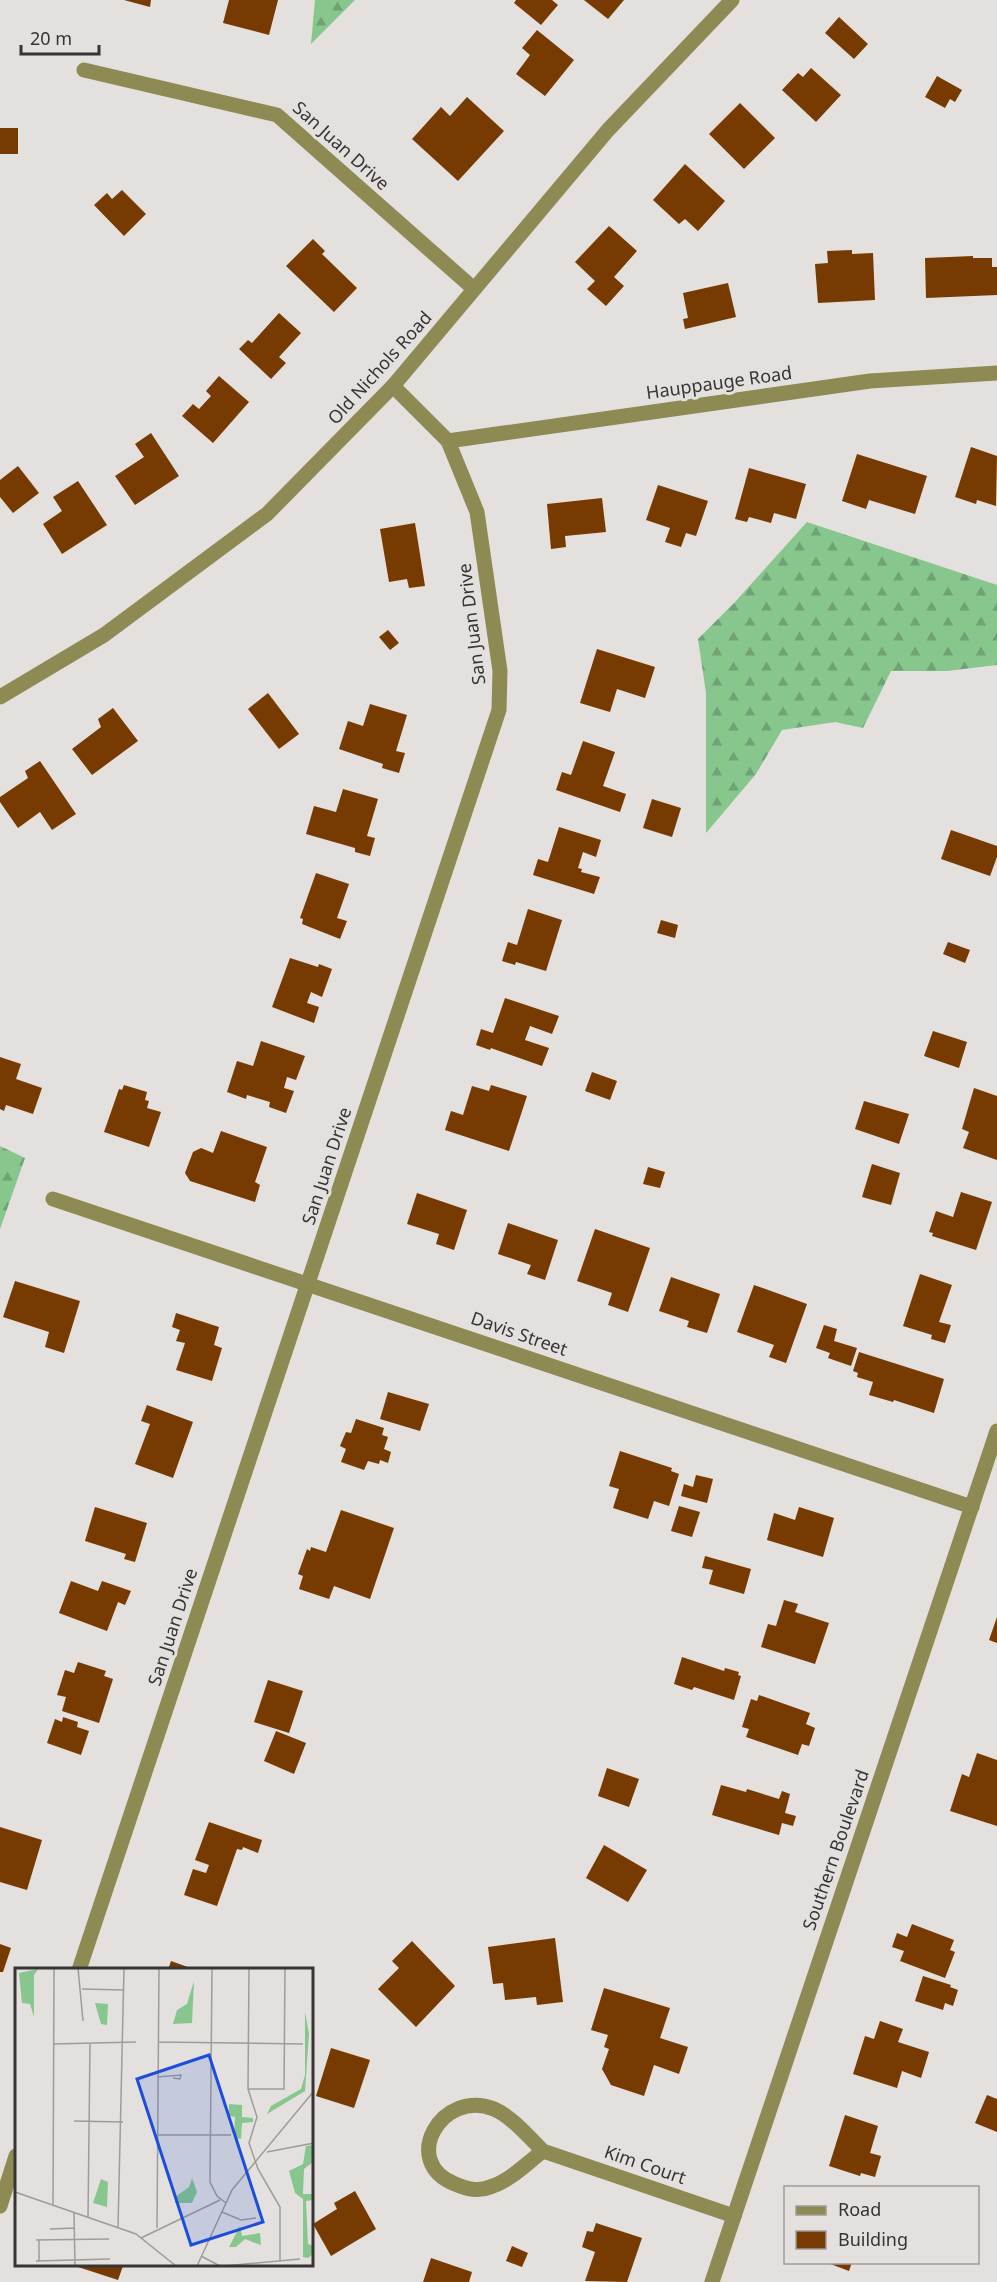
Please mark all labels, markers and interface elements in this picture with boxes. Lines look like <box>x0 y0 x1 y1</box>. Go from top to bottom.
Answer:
scale bar <box>21 18 99 56</box>
text: 20 m <box>30 26 72 50</box>
street label: San Juan Drive <box>288 95 395 195</box>
street label: Old Nichols Road <box>322 306 437 429</box>
street label: Hauppauge Road <box>644 360 793 404</box>
street label: San Juan Drive <box>452 562 490 686</box>
street label: San Juan Drive <box>296 1104 356 1228</box>
street label: Davis Street <box>468 1305 571 1361</box>
street label: San Juan Drive <box>142 1565 202 1689</box>
street label: Southern Boulevard <box>796 1766 874 1933</box>
inset map <box>15 1968 314 2267</box>
street label: Kim Court <box>601 2139 690 2189</box>
legend <box>784 2186 979 2264</box>
text: Road <box>838 2197 881 2221</box>
text: Building <box>838 2227 908 2251</box>

